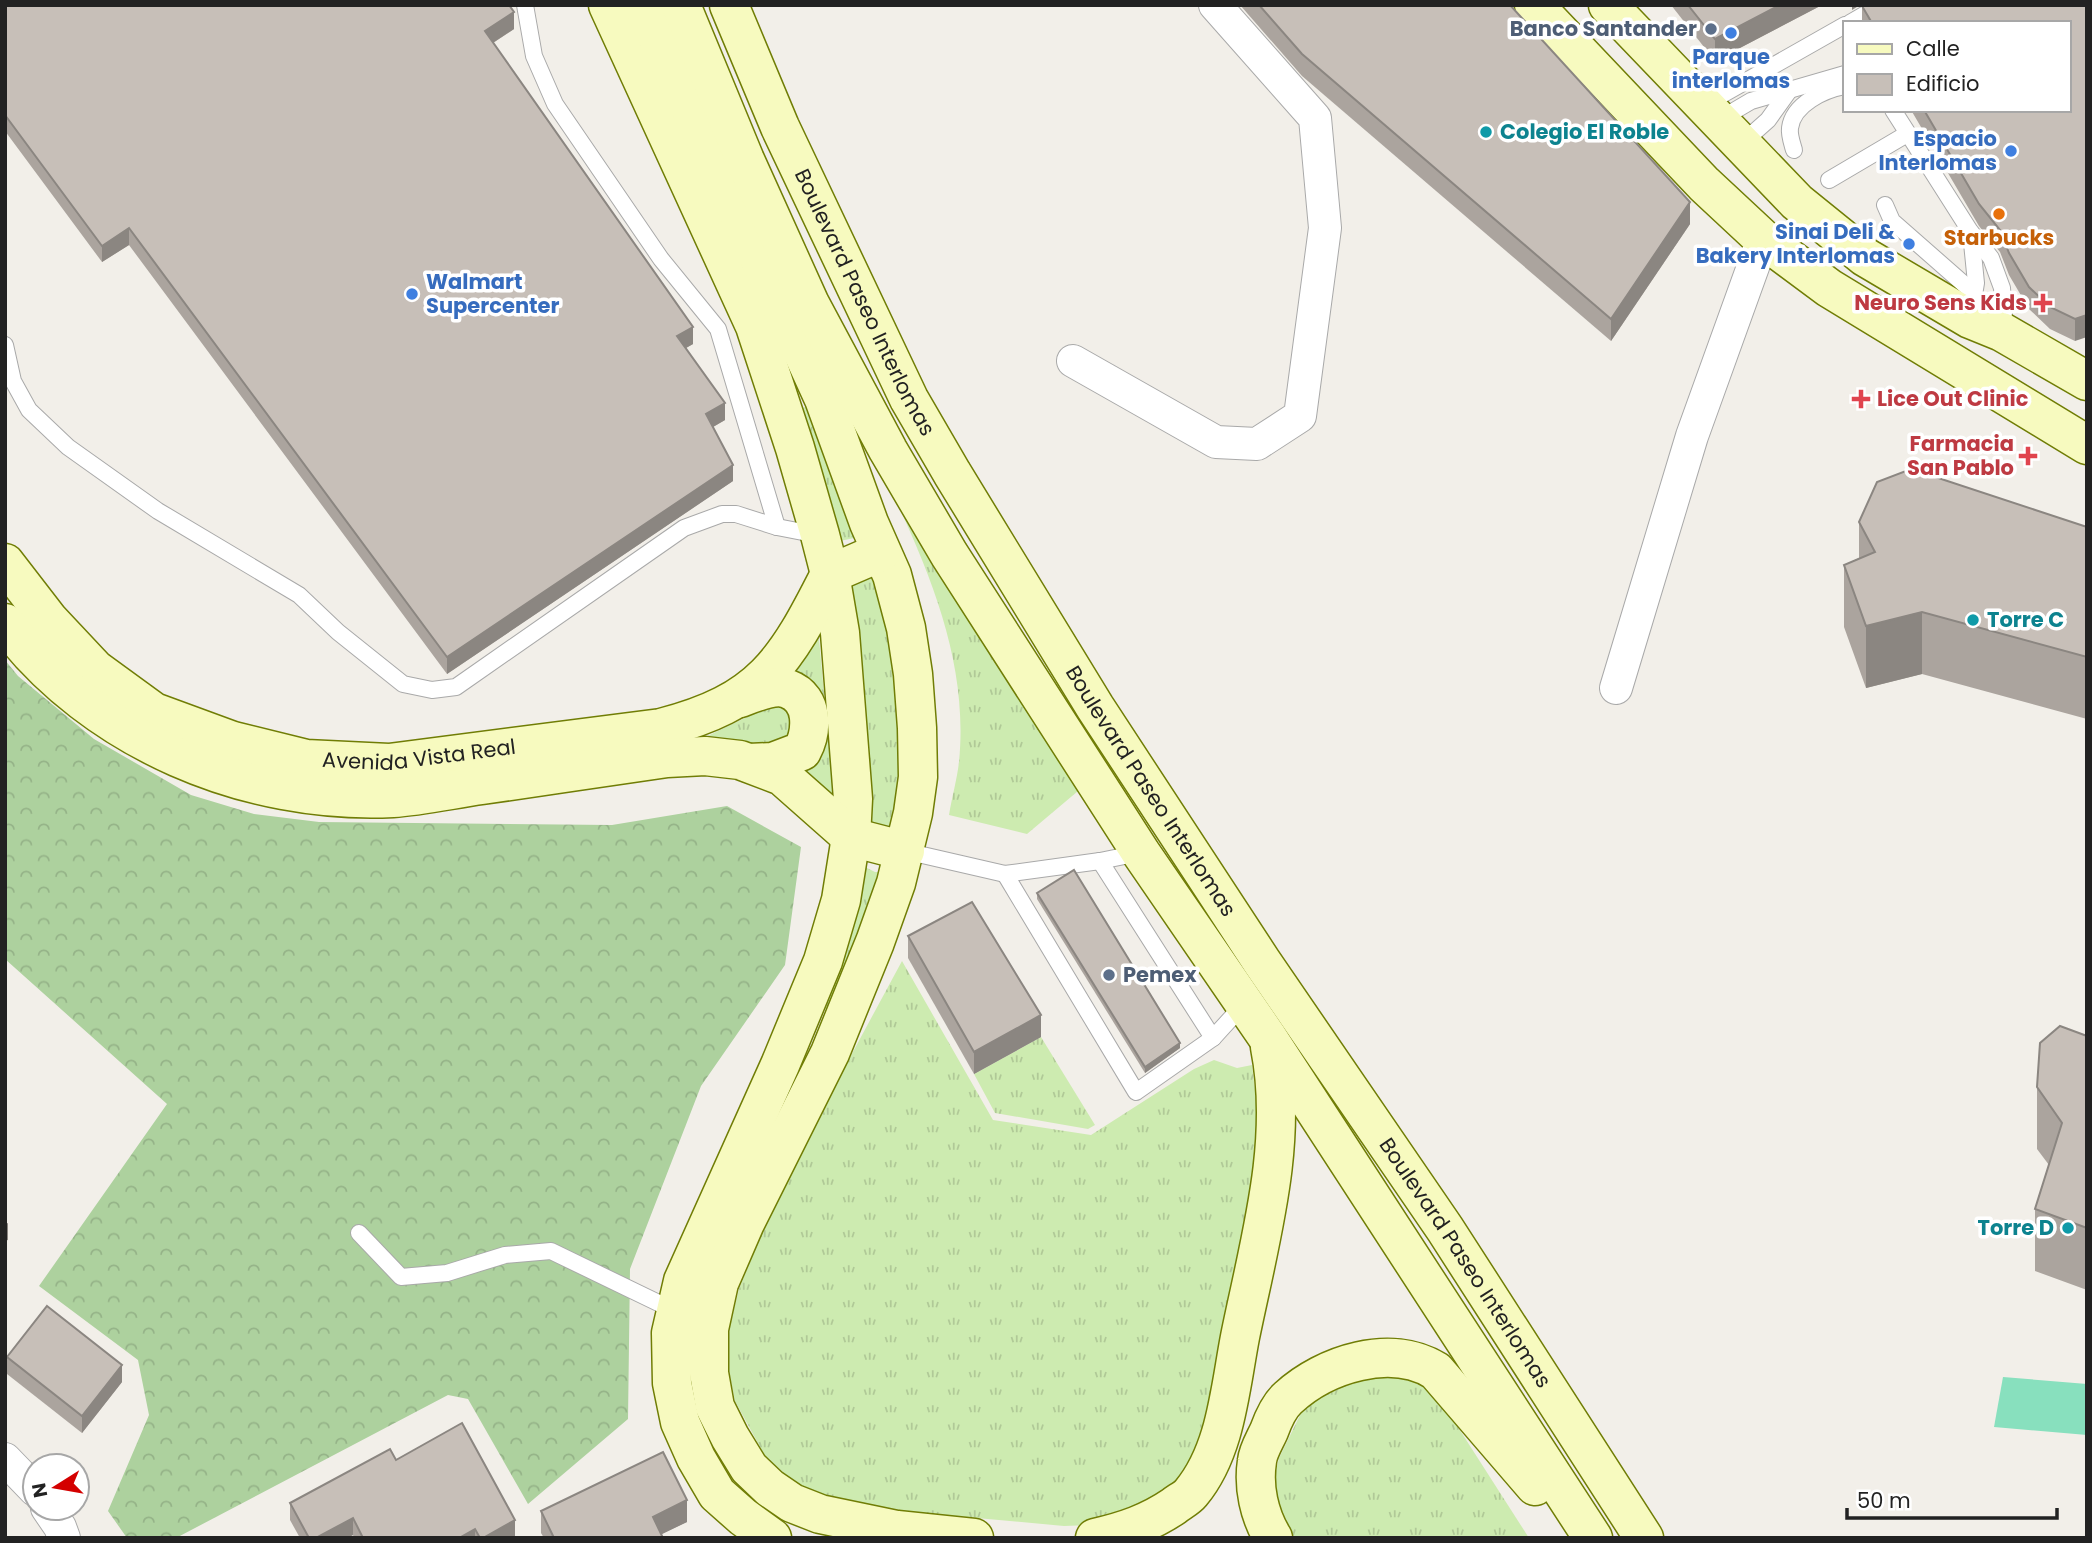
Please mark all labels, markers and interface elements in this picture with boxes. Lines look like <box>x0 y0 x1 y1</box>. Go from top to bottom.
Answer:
place label: Banco Santander <box>1510 14 1697 43</box>
marker: Banco Santander <box>1703 21 1719 37</box>
legend <box>1843 21 2071 112</box>
marker: Parque interlomas <box>1723 25 1739 41</box>
text: Calle <box>1906 34 1960 63</box>
place label: Parque interlomas <box>1672 42 1790 95</box>
text: Edificio <box>1906 69 1980 98</box>
place label: Colegio El Roble <box>1500 117 1669 146</box>
marker: Colegio El Roble <box>1478 124 1494 140</box>
place label: Espacio Interlomas <box>1878 124 1997 177</box>
marker: Espacio Interlomas <box>2003 143 2019 159</box>
street label: Boulevard Paseo Interlomas <box>788 164 942 441</box>
marker: Starbucks <box>1991 206 2007 222</box>
place label: Sinai Deli & Bakery Interlomas <box>1696 217 1895 270</box>
place label: Starbucks <box>1944 223 2054 252</box>
marker: Sinai Deli & Bakery Interlomas <box>1901 236 1917 252</box>
place label: Walmart Supercenter <box>426 267 560 320</box>
marker: Walmart Supercenter <box>404 286 420 302</box>
place label: Neuro Sens Kids <box>1854 288 2027 317</box>
marker: Neuro Sens Kids <box>2033 293 2053 313</box>
place label: Lice Out Clinic <box>1877 384 2029 413</box>
marker: Lice Out Clinic <box>1851 389 1871 409</box>
place label: Farmacia San Pablo <box>1907 429 2014 482</box>
marker: Farmacia San Pablo <box>2020 448 2036 464</box>
place label: Torre C <box>1987 605 2064 634</box>
marker: Torre C <box>1965 612 1981 628</box>
street label: Boulevard Paseo Interlomas <box>1059 660 1243 922</box>
street label: Avenida Vista Real <box>321 732 517 777</box>
place label: Pemex <box>1123 960 1197 989</box>
marker: Pemex <box>1101 967 1117 983</box>
street label: Boulevard Paseo Interlomas <box>1373 1132 1558 1393</box>
place label: Torre D <box>1978 1213 2054 1242</box>
marker: Torre D <box>2060 1220 2076 1236</box>
north arrow <box>21 1452 91 1522</box>
scale bar <box>1847 1476 2057 1520</box>
text: N <box>25 1481 54 1500</box>
text: 50 m <box>1857 1486 1911 1515</box>

